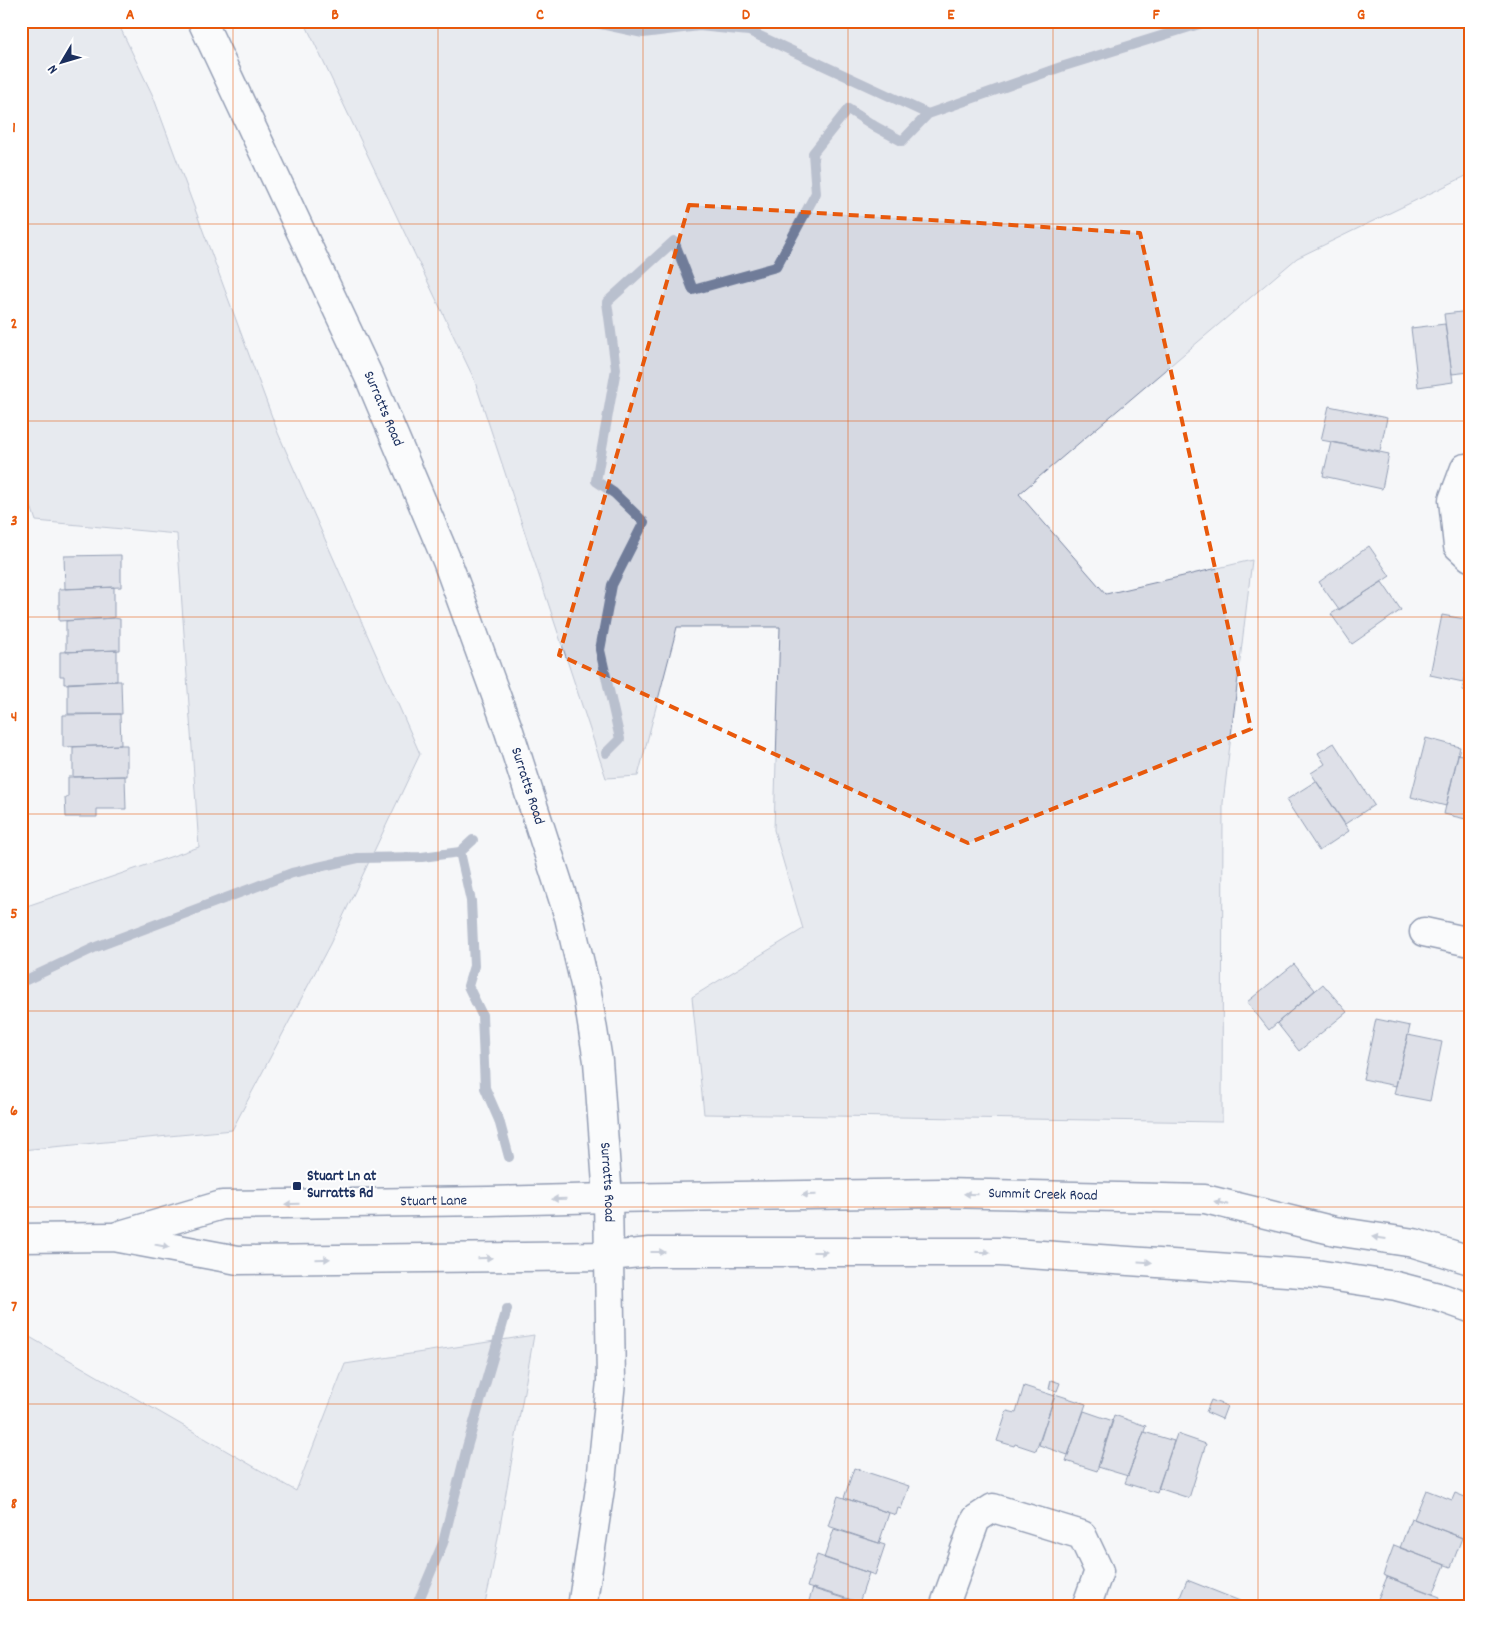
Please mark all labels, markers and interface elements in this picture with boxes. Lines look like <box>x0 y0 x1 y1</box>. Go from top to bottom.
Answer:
text: A <box>126 4 135 27</box>
text: B <box>331 4 339 27</box>
text: C <box>536 4 544 27</box>
text: D <box>742 4 751 27</box>
text: E <box>947 4 955 27</box>
text: F <box>1152 4 1160 27</box>
text: G <box>1357 4 1365 27</box>
north arrow <box>38 38 88 88</box>
text: N <box>43 60 63 78</box>
text: 1 <box>12 117 16 140</box>
text: 2 <box>11 313 18 336</box>
street label: Surratts Road <box>357 367 408 450</box>
text: 3 <box>10 510 18 533</box>
text: 4 <box>11 706 17 729</box>
street label: Surratts Road <box>504 745 550 828</box>
text: 5 <box>10 903 18 926</box>
text: 6 <box>10 1100 18 1123</box>
street label: Surratts Road <box>593 1141 619 1222</box>
place label: Stuart Ln at Surratts Rd <box>307 1166 377 1205</box>
marker: Stuart Ln at Surratts Rd <box>291 1180 303 1192</box>
street label: Summit Creek Road <box>988 1183 1098 1208</box>
street label: Stuart Lane <box>400 1190 468 1213</box>
one-way arrow <box>963 1190 979 1198</box>
one-way arrow <box>801 1191 817 1199</box>
one-way arrow <box>551 1195 567 1203</box>
one-way arrow <box>1213 1199 1228 1207</box>
one-way arrow <box>283 1200 299 1208</box>
one-way arrow <box>1371 1234 1387 1242</box>
one-way arrow <box>154 1242 170 1250</box>
one-way arrow <box>650 1248 666 1256</box>
one-way arrow <box>812 1248 828 1256</box>
one-way arrow <box>975 1248 991 1256</box>
one-way arrow <box>477 1254 493 1262</box>
one-way arrow <box>315 1255 331 1263</box>
one-way arrow <box>1137 1258 1153 1266</box>
text: 7 <box>11 1296 17 1319</box>
text: 8 <box>11 1493 18 1516</box>

